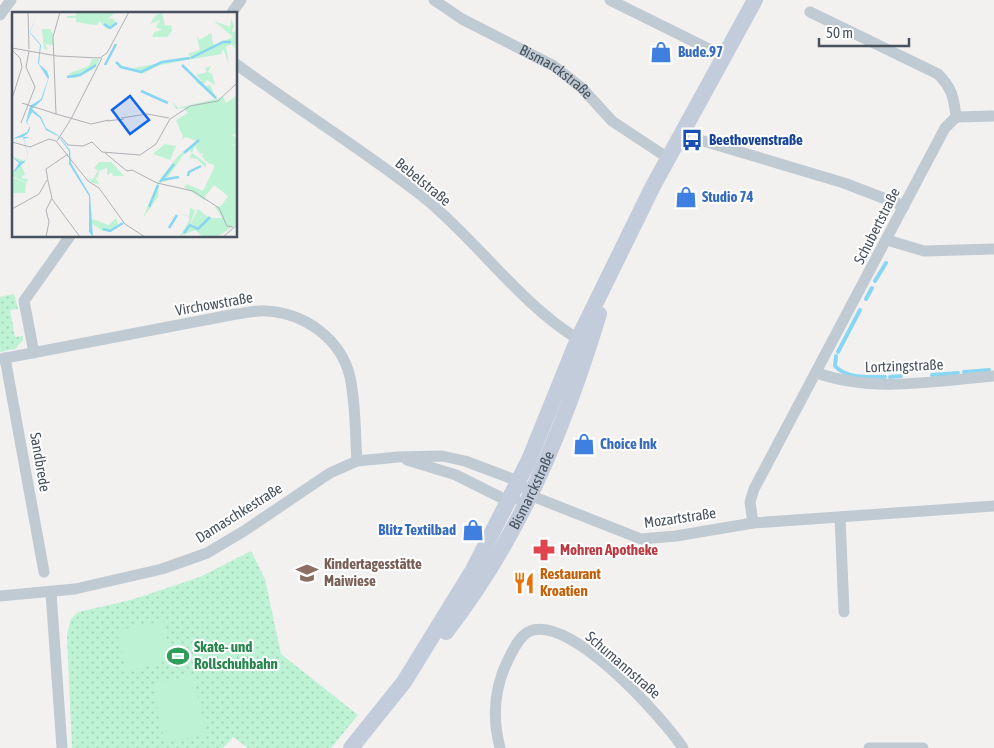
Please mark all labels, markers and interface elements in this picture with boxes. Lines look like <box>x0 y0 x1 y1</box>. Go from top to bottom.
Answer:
inset map <box>12 12 238 238</box>
scale bar <box>819 15 909 47</box>
text: 50 m <box>826 24 853 41</box>
shop icon: Bude.97 <box>648 39 674 65</box>
street label: Bismarckstraße <box>517 41 597 102</box>
place label: Bude.97 <box>678 43 723 60</box>
bus stop icon: Beethovenstraße <box>679 127 705 153</box>
place label: Beethovenstraße <box>709 131 803 148</box>
street label: Bebelstraße <box>392 154 455 209</box>
shop icon: Studio 74 <box>673 184 699 210</box>
street label: Schubertstraße <box>850 185 903 267</box>
place label: Studio 74 <box>702 188 754 205</box>
street label: Virchowstraße <box>174 288 254 319</box>
street label: Lortzingstraße <box>864 356 944 375</box>
street label: Sandbrede <box>27 431 54 493</box>
shop icon: Choice Ink <box>571 431 597 457</box>
place label: Choice Ink <box>600 435 657 452</box>
street label: Bismarckstraße <box>505 448 557 532</box>
street label: Damaschkestraße <box>192 479 285 546</box>
street label: Mozartstraße <box>643 504 717 531</box>
shop icon: Blitz Textilbad <box>460 517 486 543</box>
place label: Blitz Textilbad <box>378 521 456 538</box>
pharmacy icon: Mohren Apotheke <box>531 537 557 563</box>
place label: Mohren Apotheke <box>560 541 658 558</box>
place label: Kindertagesstätte Maiwiese <box>324 555 422 589</box>
school or university icon: Kindertagesstätte Maiwiese <box>294 560 320 586</box>
place label: Restaurant Kroatien <box>540 565 602 599</box>
restaurant icon: Restaurant Kroatien <box>511 570 537 596</box>
street label: Schumannstraße <box>583 628 664 702</box>
place label: Skate- und Rollschuhbahn <box>194 638 278 672</box>
sports icon: Skate- und Rollschuhbahn <box>165 643 191 669</box>

